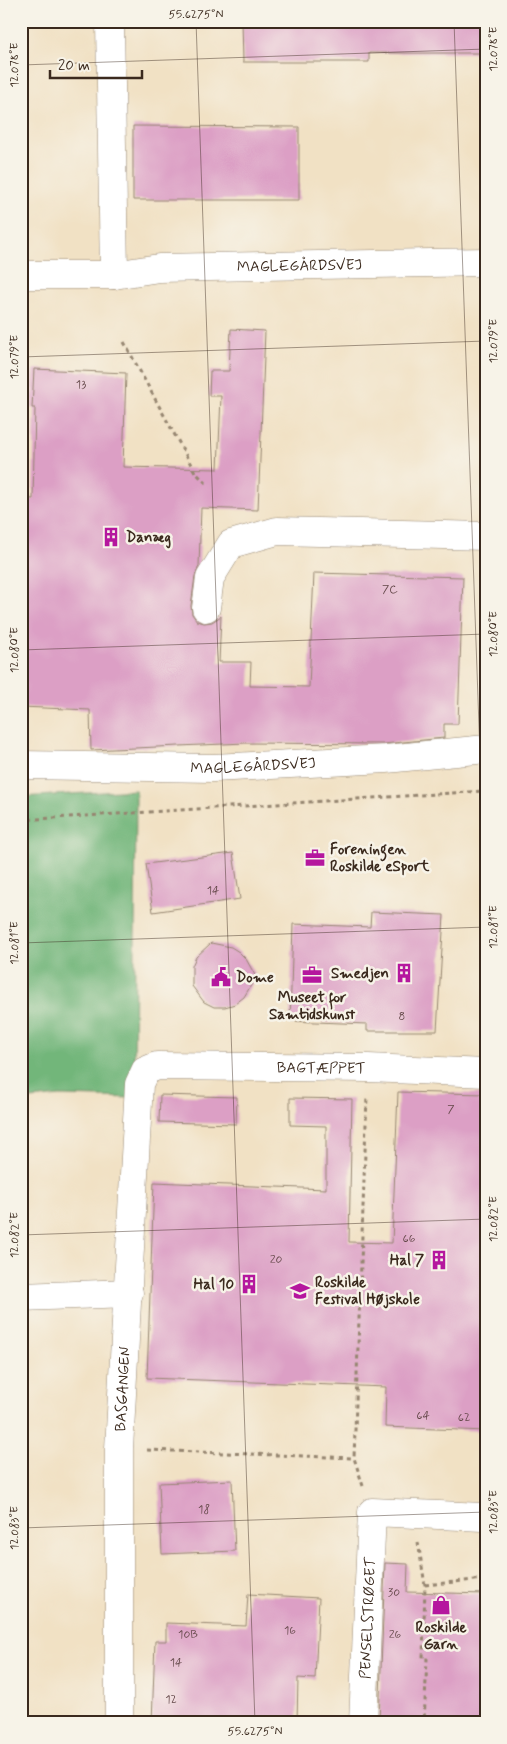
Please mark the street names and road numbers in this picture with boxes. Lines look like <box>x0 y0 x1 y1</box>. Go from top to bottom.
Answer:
street label: MAGLEGÅRDSVEJ <box>237 255 362 278</box>
street label: MAGLEGÅRDSVEJ <box>190 754 316 779</box>
street label: BAGTÆPPET <box>277 1058 366 1079</box>
street label: BASGANGEN <box>111 1346 136 1432</box>
street label: PENSELSTRØGET <box>356 1556 381 1679</box>

